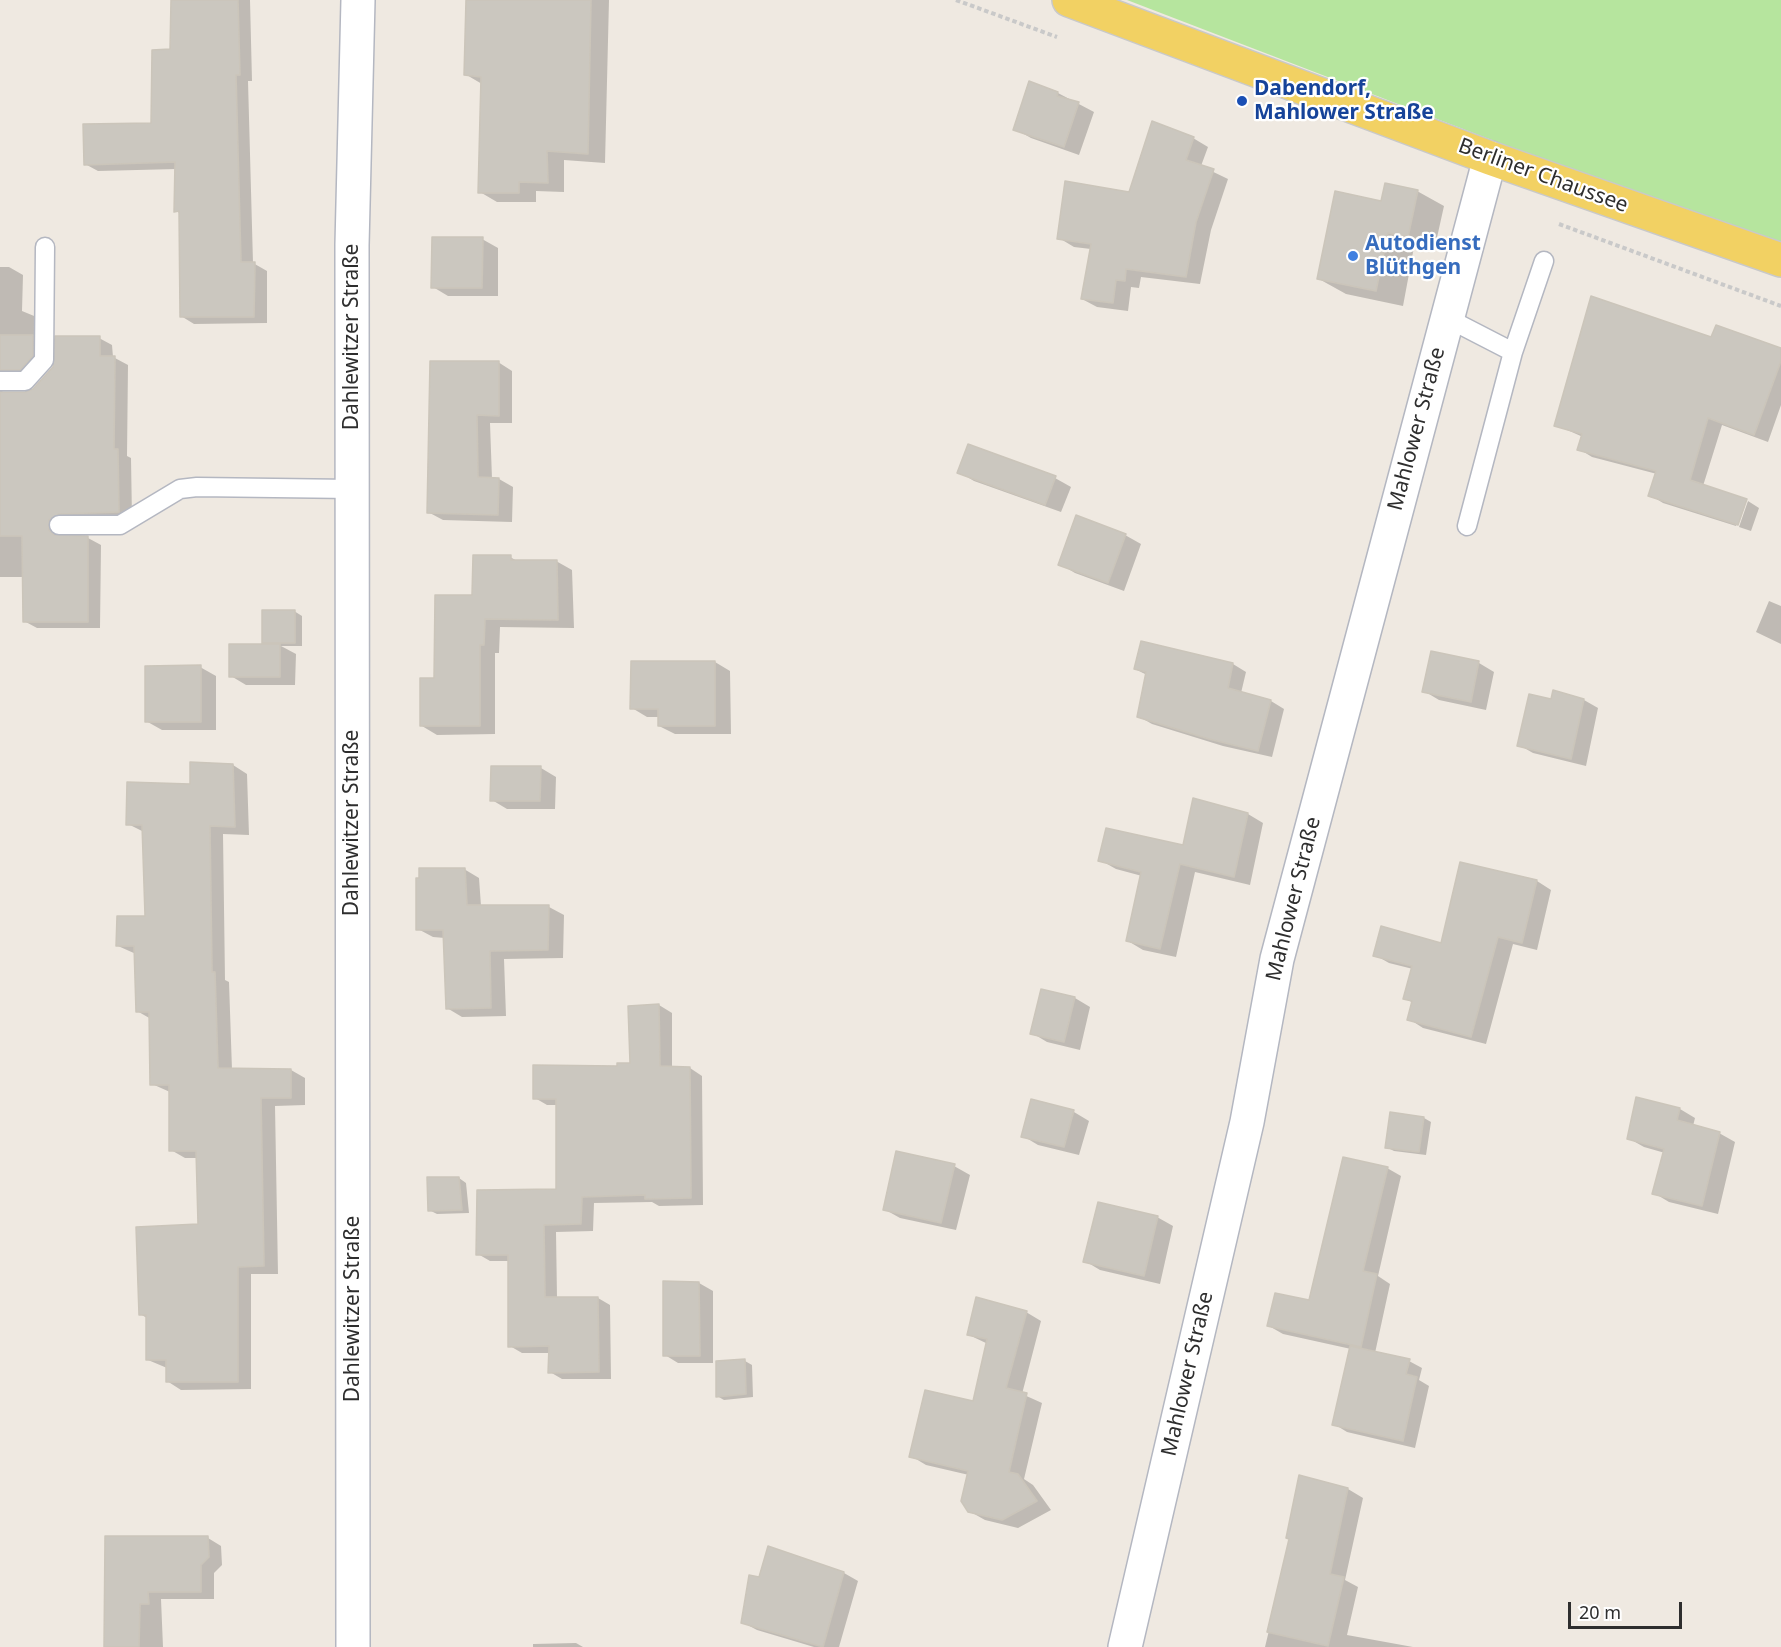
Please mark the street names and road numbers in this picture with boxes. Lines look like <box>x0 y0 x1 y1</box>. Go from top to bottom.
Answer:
street label: Berliner Chaussee <box>1455 134 1631 218</box>
street label: Dahlewitzer Straße <box>339 244 365 430</box>
street label: Mahlower Straße <box>1383 344 1451 514</box>
street label: Dahlewitzer Straße <box>339 730 365 916</box>
street label: Mahlower Straße <box>1261 814 1327 984</box>
street label: Dahlewitzer Straße <box>340 1216 366 1402</box>
street label: Mahlower Straße <box>1157 1289 1219 1459</box>

